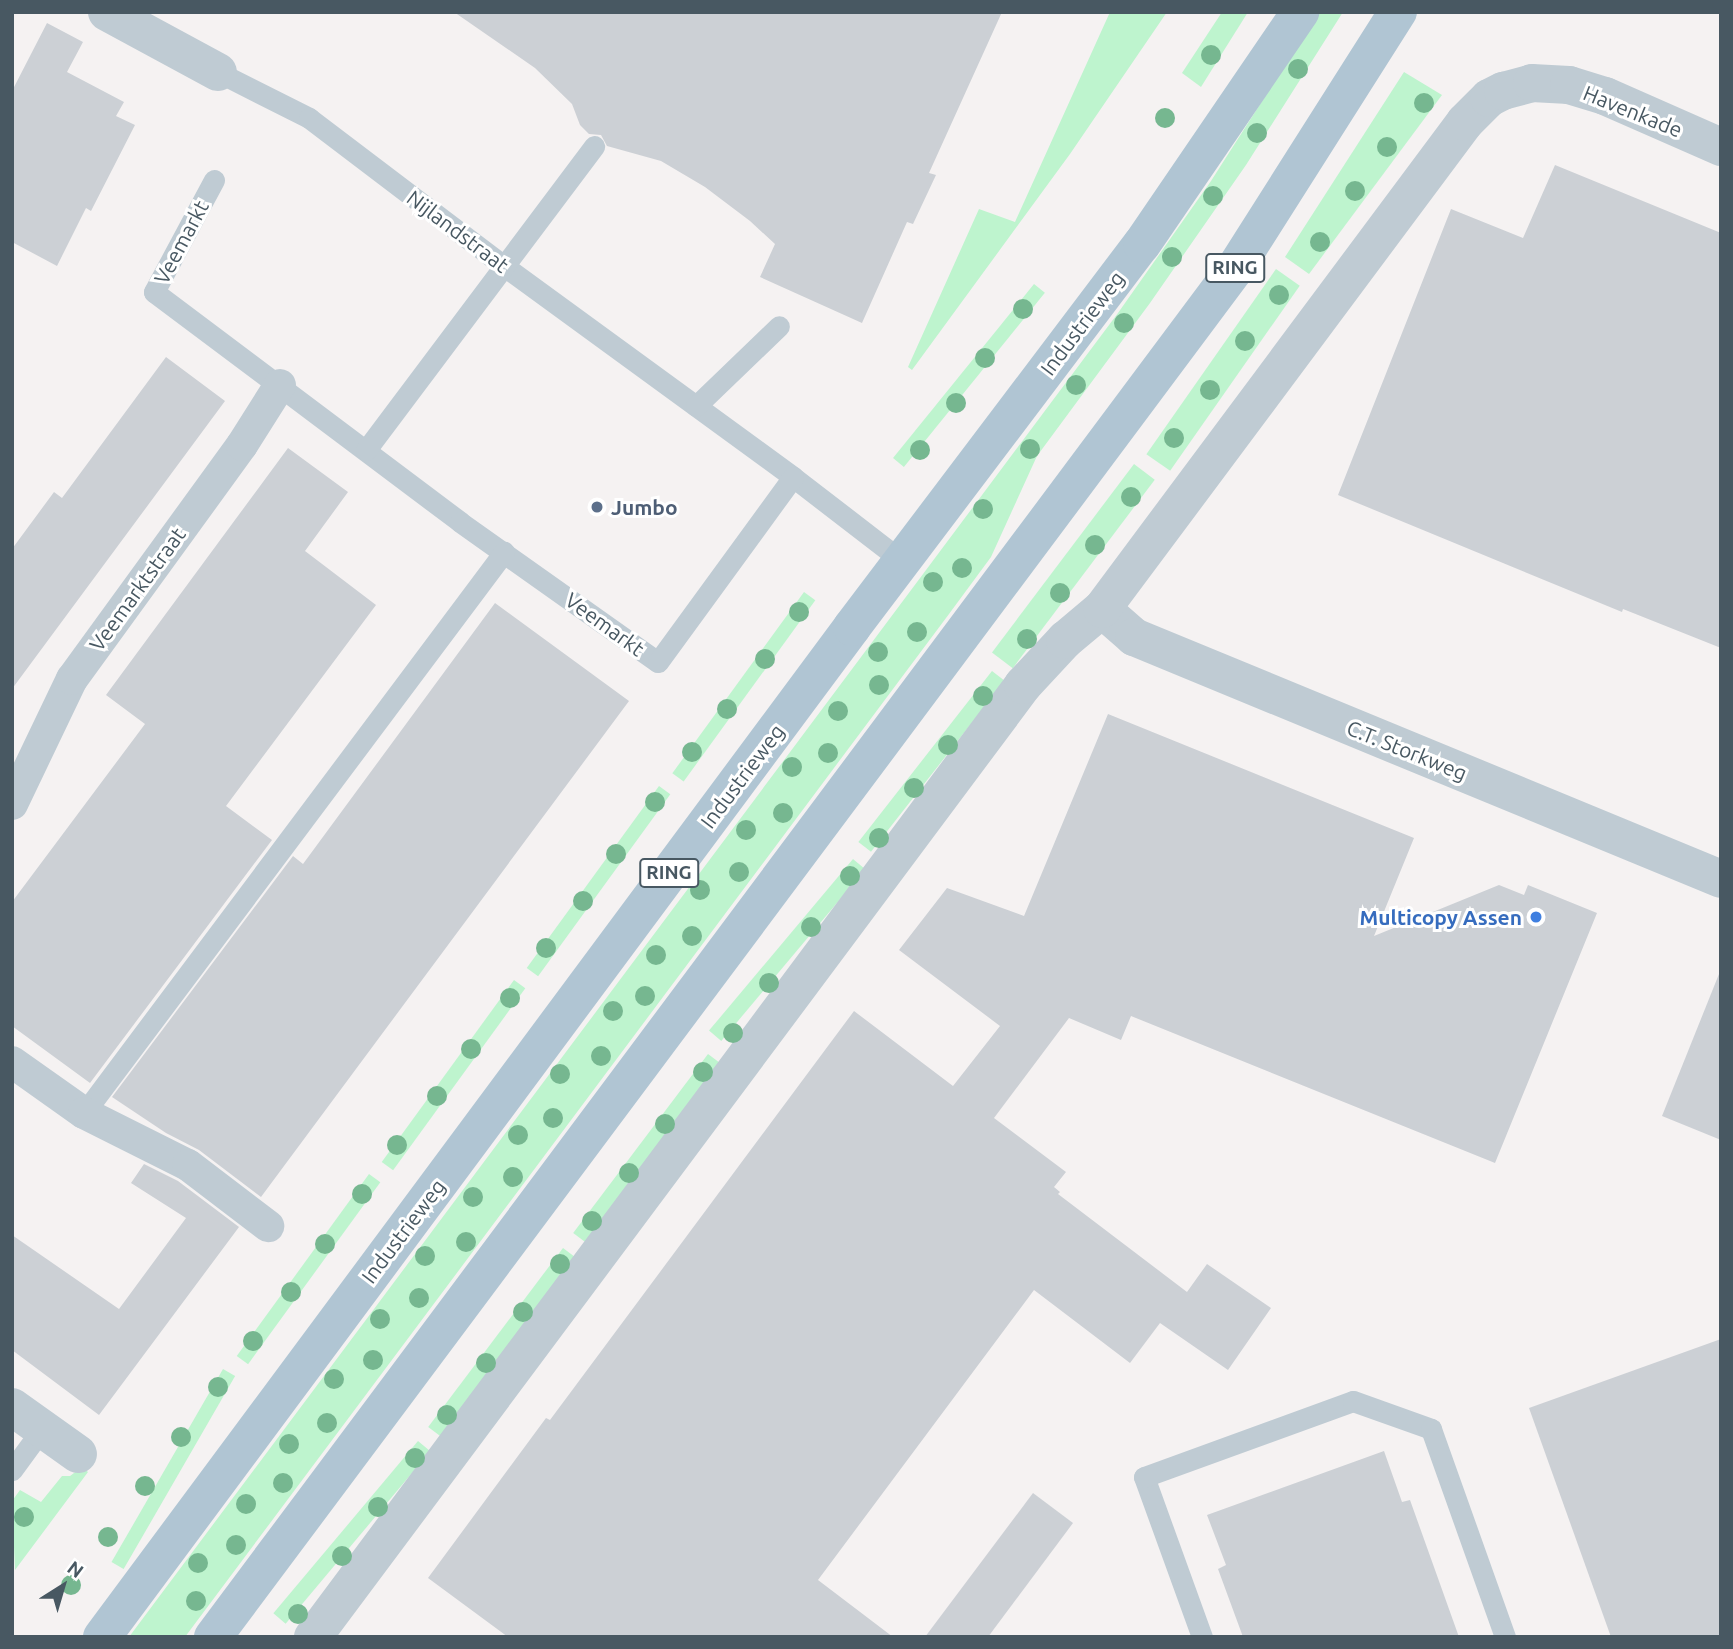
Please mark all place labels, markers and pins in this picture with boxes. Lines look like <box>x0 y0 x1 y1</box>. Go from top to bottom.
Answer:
place label: Jumbo <box>611 494 678 520</box>
marker: Jumbo <box>589 499 605 515</box>
place label: Multicopy Assen <box>1360 904 1522 930</box>
marker: Multicopy Assen <box>1528 909 1544 925</box>

